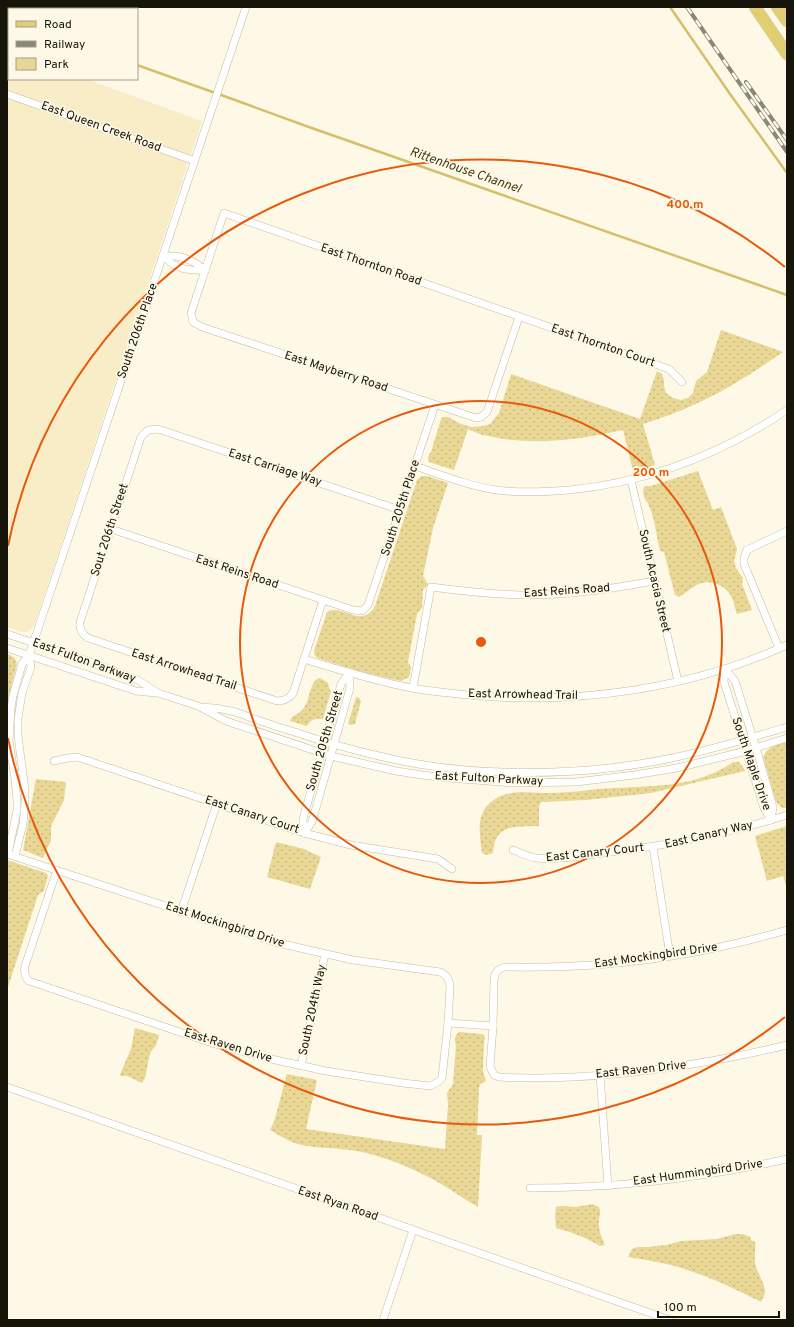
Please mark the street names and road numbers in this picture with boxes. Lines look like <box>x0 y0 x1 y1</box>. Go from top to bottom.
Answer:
street label: East Queen Creek Road <box>39 98 163 156</box>
street label: East Thornton Road <box>318 240 424 290</box>
street label: South 206th Place <box>114 281 162 381</box>
street label: East Thornton Court <box>549 321 657 371</box>
street label: East Mayberry Road <box>282 348 390 396</box>
street label: East Carriage Way <box>226 445 324 491</box>
street label: South 205th Place <box>378 458 424 558</box>
street label: Sout 206th Street <box>87 481 133 579</box>
street label: South Acacia Street <box>634 528 674 634</box>
street label: East Reins Road <box>193 551 281 593</box>
street label: East Reins Road <box>523 580 611 602</box>
street label: East Fulton Parkway <box>30 635 138 687</box>
street label: East Arrowhead Trail <box>129 645 239 695</box>
street label: East Arrowhead Trail <box>468 686 578 704</box>
street label: South 205th Street <box>303 689 347 793</box>
street label: South Maple Drive <box>728 715 774 813</box>
street label: East Fulton Parkway <box>434 768 544 790</box>
street label: East Canary Court <box>203 792 301 838</box>
street label: East Canary Way <box>663 817 755 853</box>
street label: East Canary Court <box>545 840 645 866</box>
street label: East Mockingbird Drive <box>163 898 287 952</box>
street label: East Mockingbird Drive <box>593 939 719 973</box>
street label: South 204th Way <box>296 963 330 1057</box>
street label: East Raven Drive <box>182 1025 274 1067</box>
street label: East Raven Drive <box>595 1057 687 1083</box>
street label: East Hummingbird Drive <box>632 1156 764 1190</box>
street label: East Ryan Road <box>296 1183 380 1225</box>

